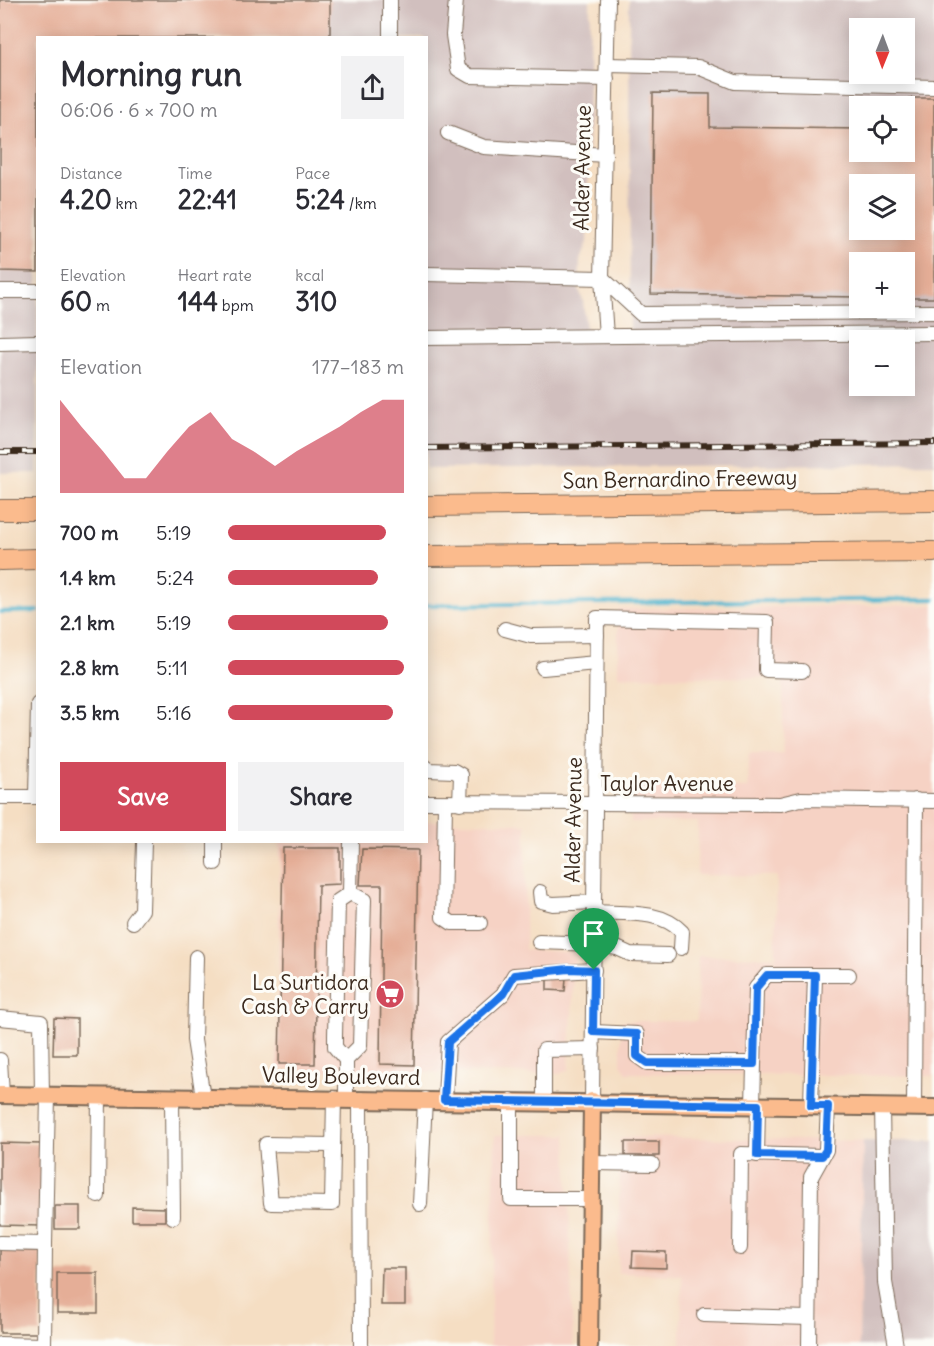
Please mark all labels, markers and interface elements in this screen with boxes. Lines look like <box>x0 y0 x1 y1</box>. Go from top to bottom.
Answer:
north arrow <box>849 18 915 84</box>
map controls <box>849 18 915 396</box>
text: Morning run <box>60 53 242 95</box>
button: share <box>341 56 404 119</box>
button: locate <box>849 96 915 162</box>
text: 06:06 · 6 × 700 m <box>60 97 217 122</box>
street label: Alder Avenue <box>567 105 597 231</box>
text: Distance <box>60 163 122 183</box>
text: Time <box>178 163 212 183</box>
text: Pace <box>295 163 330 183</box>
button: layers <box>849 174 915 240</box>
text: 4.20 <box>60 183 112 216</box>
text: 22:41 <box>178 183 237 216</box>
text: 5:24 <box>295 183 345 216</box>
text: km <box>112 193 138 213</box>
text: /km <box>345 193 377 213</box>
button: + <box>849 252 915 318</box>
text: Elevation <box>60 265 126 285</box>
text: Heart rate <box>178 265 252 285</box>
text: kcal <box>295 265 324 285</box>
text: 60 <box>60 285 92 318</box>
text: 144 <box>178 285 218 318</box>
text: 310 <box>295 285 337 318</box>
text: m <box>92 295 110 315</box>
text: bpm <box>218 295 254 315</box>
button: − <box>849 330 915 396</box>
text: Elevation <box>60 354 142 379</box>
text: 177–183 m <box>312 354 404 379</box>
street label: San Bernardino Freeway <box>562 463 798 495</box>
text: 700 m <box>60 520 118 545</box>
text: 5:19 <box>156 520 191 545</box>
text: 1.4 km <box>60 565 116 590</box>
text: 5:24 <box>156 565 194 590</box>
text: 2.1 km <box>60 610 115 635</box>
text: 5:19 <box>156 610 191 635</box>
text: 2.8 km <box>60 655 119 680</box>
text: 5:11 <box>156 655 188 680</box>
text: 3.5 km <box>60 700 120 725</box>
text: 5:16 <box>156 700 192 725</box>
street label: Alder Avenue <box>558 757 588 883</box>
button: Save <box>60 762 226 831</box>
button: Share <box>238 762 404 831</box>
street label: Taylor Avenue <box>600 770 734 797</box>
pin <box>568 908 619 970</box>
icon: arrive <box>577 917 610 950</box>
place label: La Surtidora Cash & Carry <box>241 969 369 1020</box>
supermarket icon: La Surtidora Cash & Carry <box>374 978 406 1010</box>
street label: Valley Boulevard <box>262 1061 420 1091</box>

